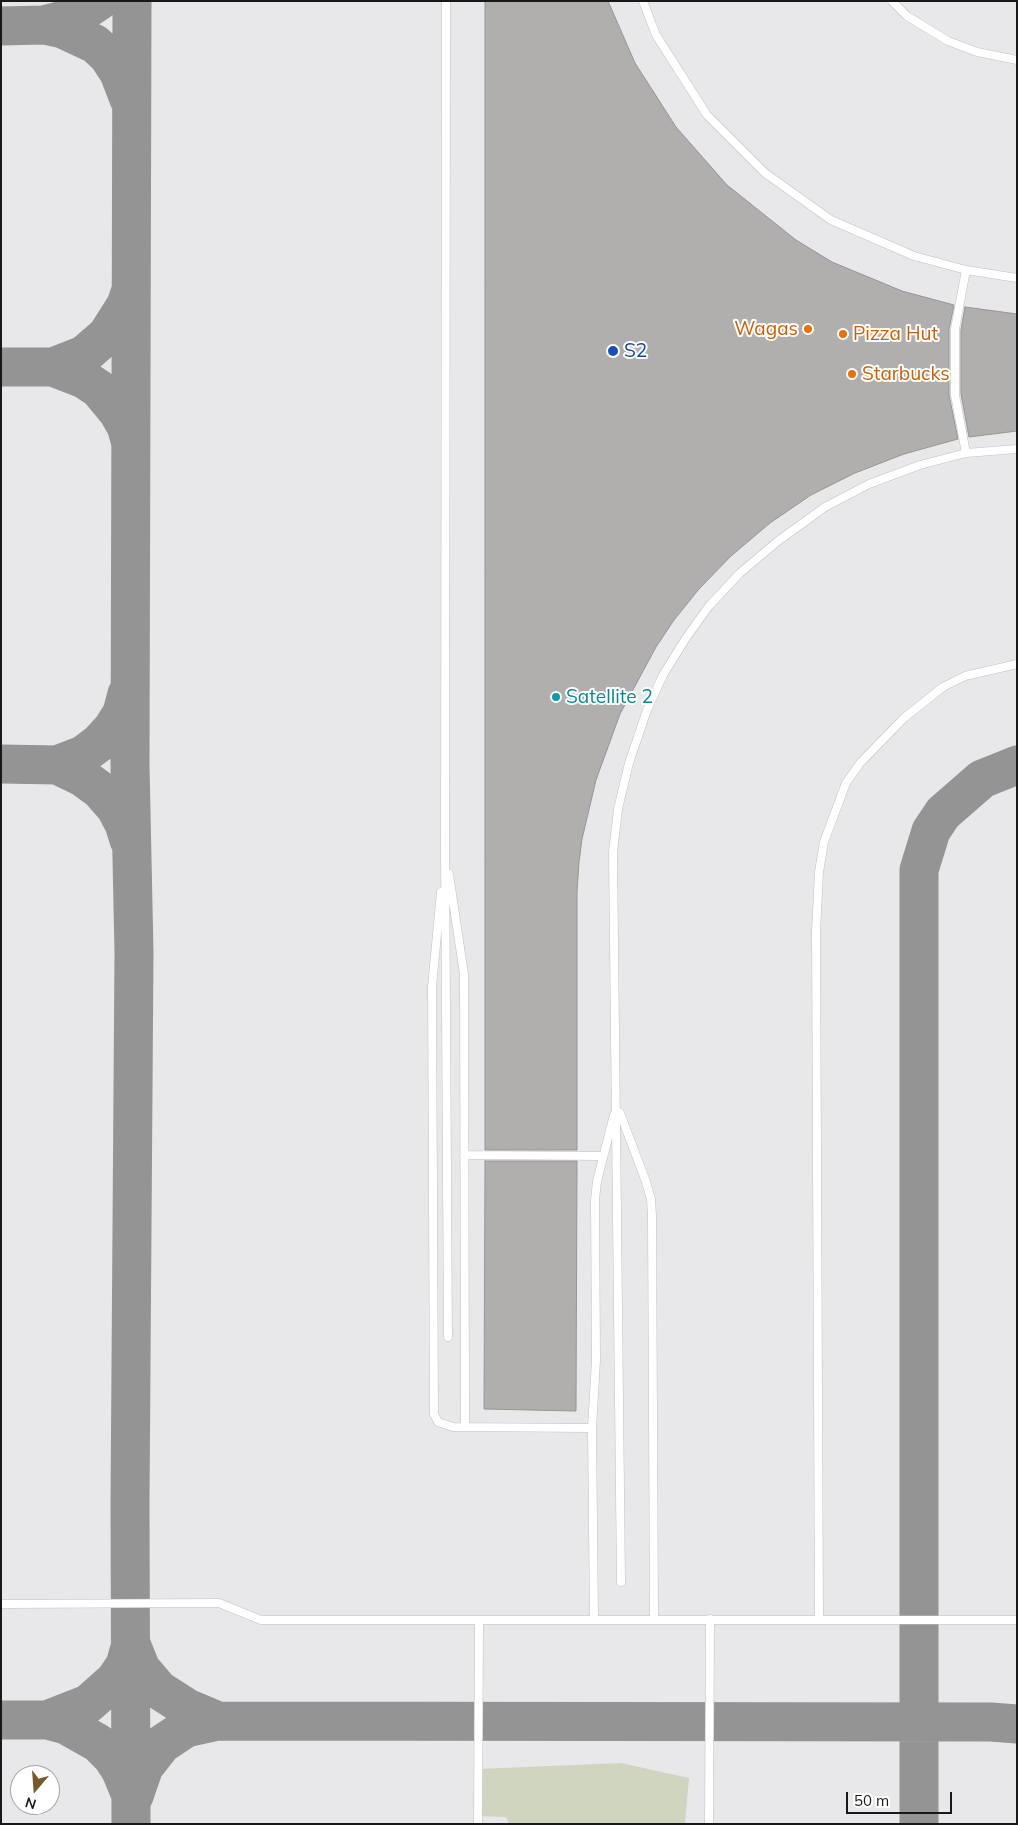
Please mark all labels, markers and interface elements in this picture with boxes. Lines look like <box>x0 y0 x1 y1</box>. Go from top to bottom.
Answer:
place label: Wagas <box>734 318 798 340</box>
marker: Wagas <box>802 323 814 335</box>
place label: Pizza Hut <box>853 323 938 345</box>
marker: Pizza Hut <box>837 328 849 340</box>
place label: S2 <box>624 340 647 362</box>
marker: S2 <box>606 344 620 358</box>
place label: Starbucks <box>862 363 950 385</box>
marker: Starbucks <box>846 368 858 380</box>
place label: Satellite 2 <box>566 686 653 708</box>
marker: Satellite 2 <box>550 691 562 703</box>
north arrow <box>10 1765 60 1815</box>
scale bar <box>848 1782 954 1814</box>
text: 50 m <box>854 1791 889 1810</box>
text: N <box>23 1793 38 1814</box>

